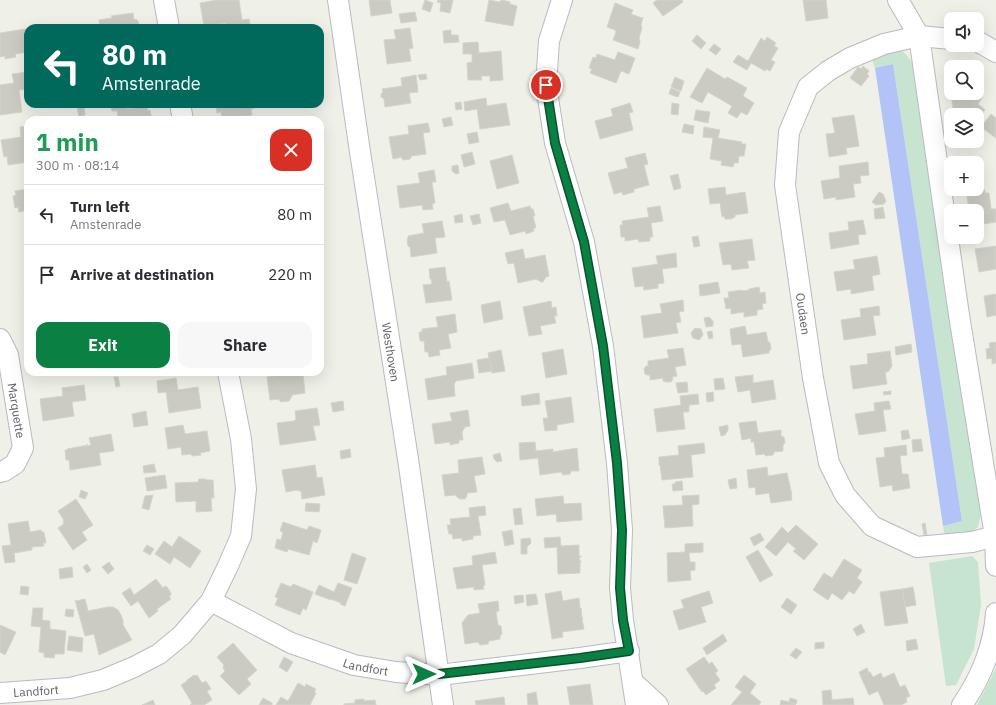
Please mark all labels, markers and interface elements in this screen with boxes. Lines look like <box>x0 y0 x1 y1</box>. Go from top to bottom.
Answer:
map controls <box>944 12 984 244</box>
button: sound <box>944 12 984 52</box>
text: 80 m <box>102 36 167 73</box>
icon: left <box>36 40 88 92</box>
button: search <box>944 60 984 100</box>
pin <box>529 68 563 102</box>
text: Amstenrade <box>102 72 201 95</box>
icon: arrive <box>535 74 557 96</box>
button: layers <box>944 108 984 148</box>
text: 1 min <box>36 126 99 158</box>
button: close <box>270 129 312 171</box>
button: + <box>944 156 984 196</box>
text: 300 m · 08:14 <box>36 157 119 174</box>
text: Turn left <box>70 197 130 216</box>
icon: left <box>36 204 58 226</box>
button: − <box>944 204 984 244</box>
text: 80 m <box>277 205 312 224</box>
text: Amstenrade <box>70 216 141 233</box>
icon: arrive <box>36 264 58 286</box>
text: Arrive at destination <box>70 265 214 284</box>
text: 220 m <box>268 265 312 284</box>
street label: Oudaen <box>793 292 814 336</box>
street label: Westhoven <box>379 321 403 383</box>
button: Exit <box>36 322 170 368</box>
button: Share <box>178 322 312 368</box>
street label: Marquette <box>5 382 29 440</box>
position arrow <box>403 653 445 695</box>
street label: Landfort <box>341 654 389 678</box>
street label: Landfort <box>13 681 59 700</box>

